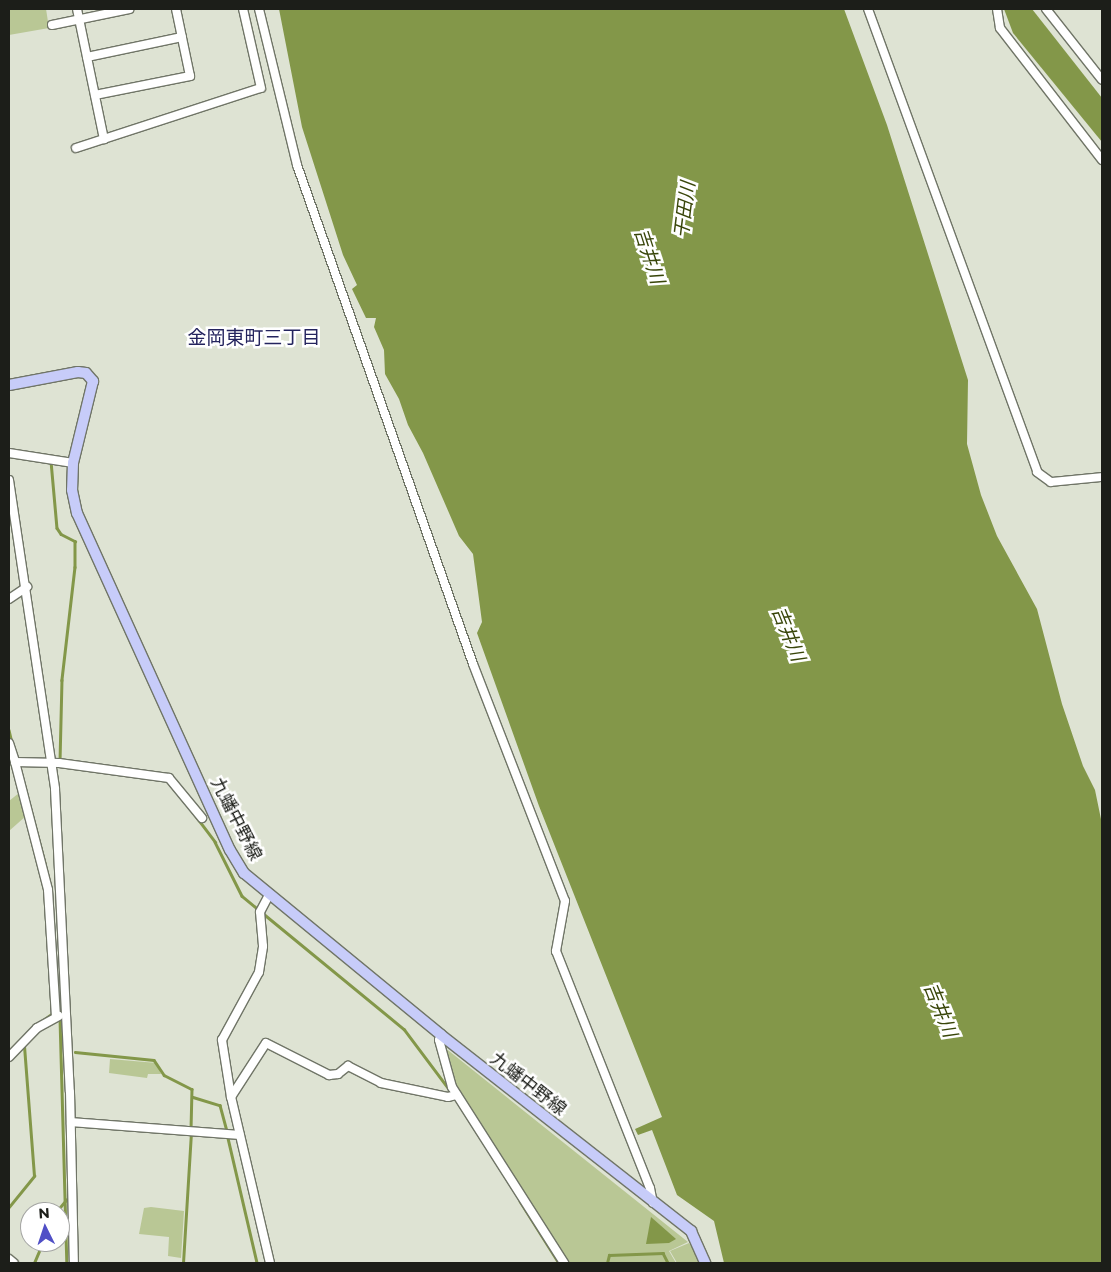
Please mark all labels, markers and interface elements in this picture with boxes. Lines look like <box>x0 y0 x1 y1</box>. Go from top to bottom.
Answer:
water label: 干田川 <box>670 180 700 240</box>
water label: 吉井川 <box>629 225 669 287</box>
district label: 金岡東町三丁目 <box>188 327 320 349</box>
water label: 吉井川 <box>767 603 809 665</box>
street label: 九蟠中野線 <box>206 774 266 864</box>
water label: 吉井川 <box>919 979 961 1041</box>
street label: 九蟠中野線 <box>486 1048 570 1120</box>
north arrow <box>20 1202 70 1252</box>
text: N <box>38 1204 50 1222</box>

